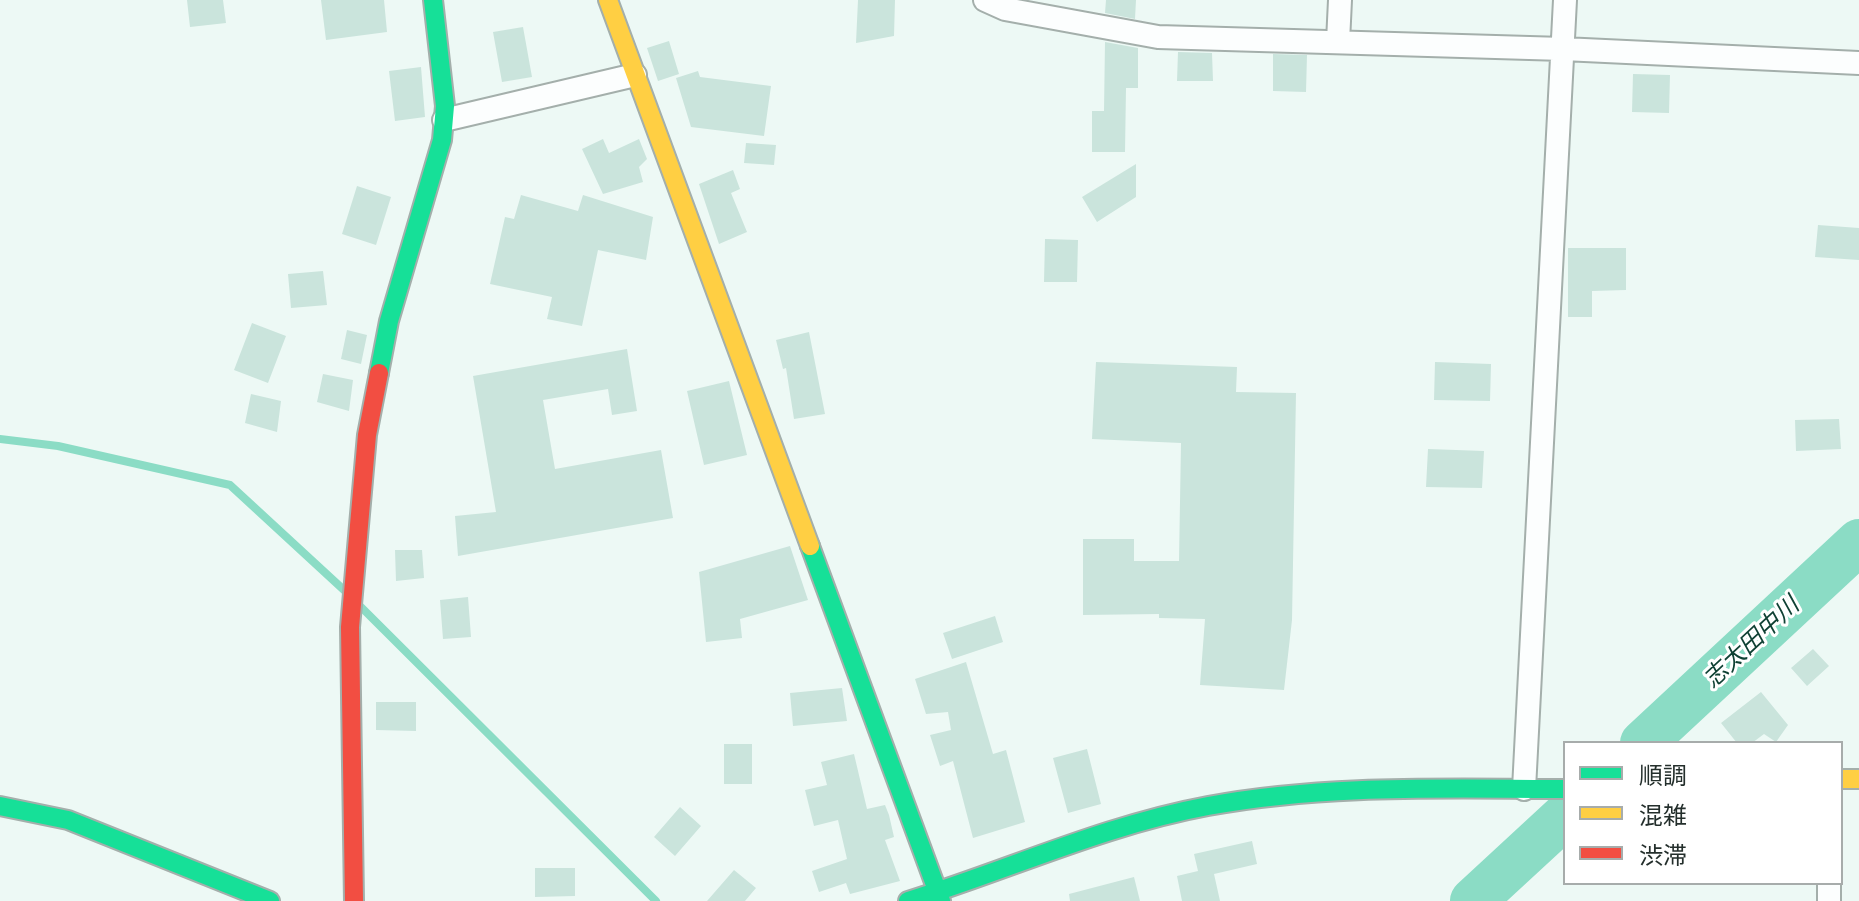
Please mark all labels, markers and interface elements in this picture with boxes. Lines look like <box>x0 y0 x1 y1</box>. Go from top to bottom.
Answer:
water label: 志太田中川 <box>1697 591 1805 693</box>
legend <box>1563 741 1843 885</box>
text: 順調 <box>1639 760 1687 789</box>
text: 混雑 <box>1639 800 1687 829</box>
text: 渋滞 <box>1639 840 1687 869</box>

